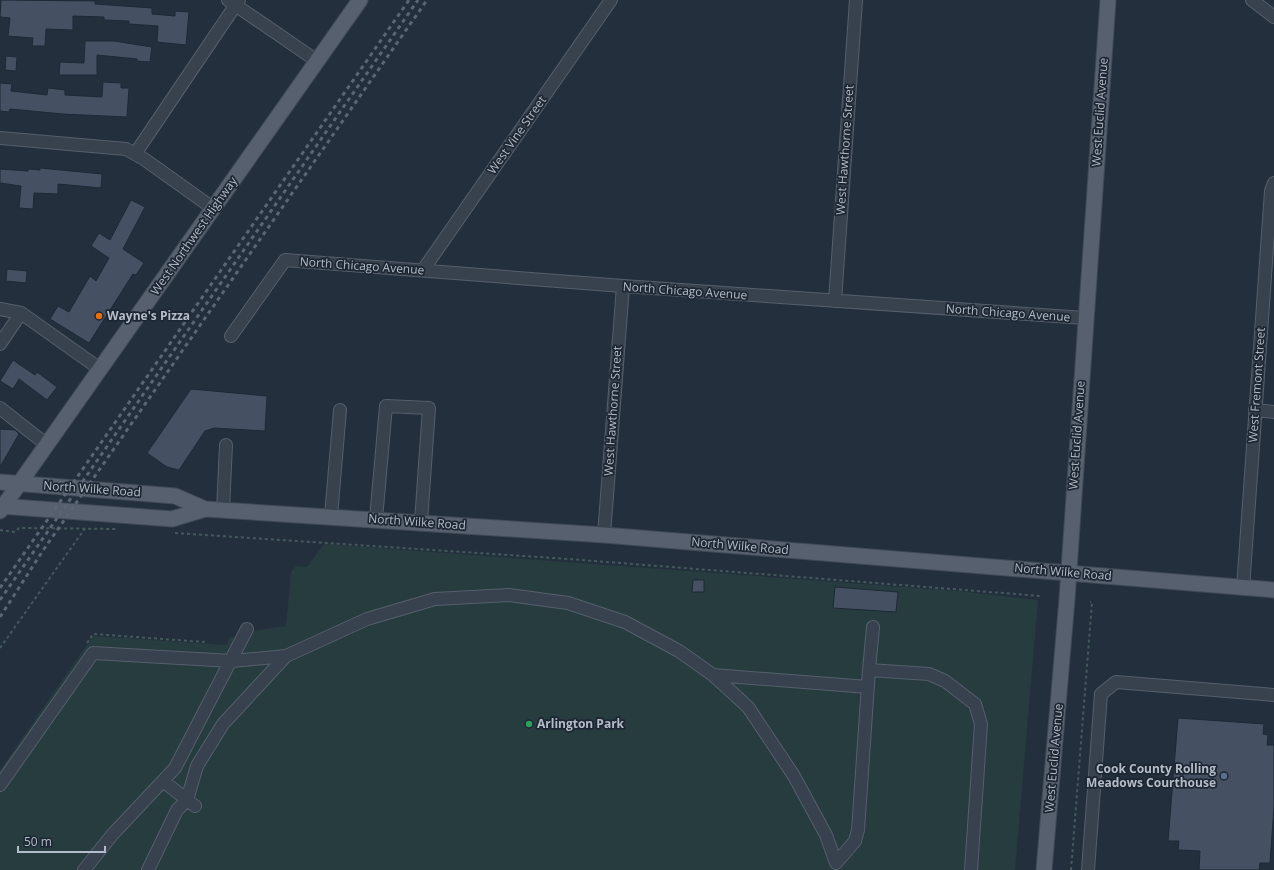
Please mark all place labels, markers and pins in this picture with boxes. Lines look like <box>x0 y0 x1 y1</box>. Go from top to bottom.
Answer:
place label: Wayne's Pizza <box>107 307 190 324</box>
marker: Wayne's Pizza <box>94 311 104 321</box>
place label: Arlington Park <box>537 715 625 732</box>
marker: Arlington Park <box>524 719 534 729</box>
place label: Cook County Rolling Meadows Courthouse <box>1086 760 1216 791</box>
marker: Cook County Rolling Meadows Courthouse <box>1219 771 1229 781</box>

